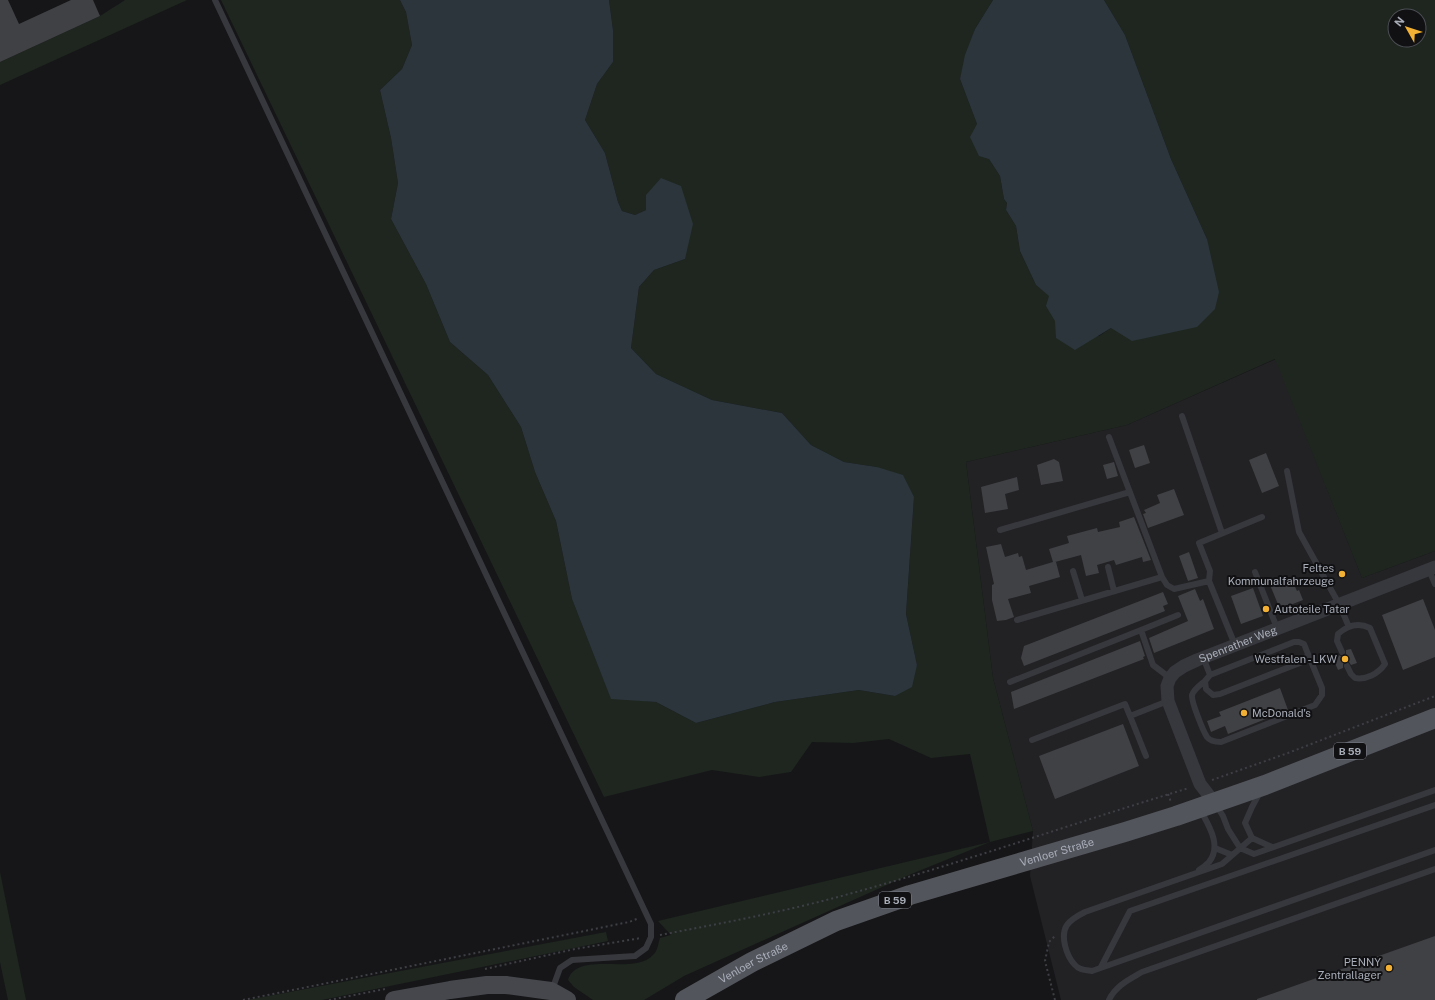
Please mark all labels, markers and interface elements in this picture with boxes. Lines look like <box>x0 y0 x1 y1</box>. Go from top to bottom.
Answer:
north arrow <box>1387 8 1427 48</box>
text: N <box>1392 15 1407 29</box>
place label: Feltes Kommunalfahrzeuge <box>1228 562 1334 587</box>
marker: Feltes Kommunalfahrzeuge <box>1337 569 1347 579</box>
place label: Autoteile Tatar <box>1274 603 1350 615</box>
marker: Autoteile Tatar <box>1261 604 1271 614</box>
street label: Spenrather Weg <box>1197 623 1279 665</box>
place label: Westfalen - LKW <box>1254 653 1338 665</box>
marker: Westfalen - LKW <box>1340 654 1350 664</box>
place label: McDonald's <box>1252 707 1311 719</box>
marker: McDonald's <box>1239 708 1249 718</box>
road number: B 59 <box>1334 743 1366 759</box>
street label: Venloer Straße <box>1019 835 1095 868</box>
road number: B 59 <box>879 892 911 908</box>
street label: Venloer Straße <box>717 939 790 986</box>
place label: PENNY Zentrallager <box>1318 956 1381 981</box>
marker: PENNY Zentrallager <box>1384 963 1394 973</box>

